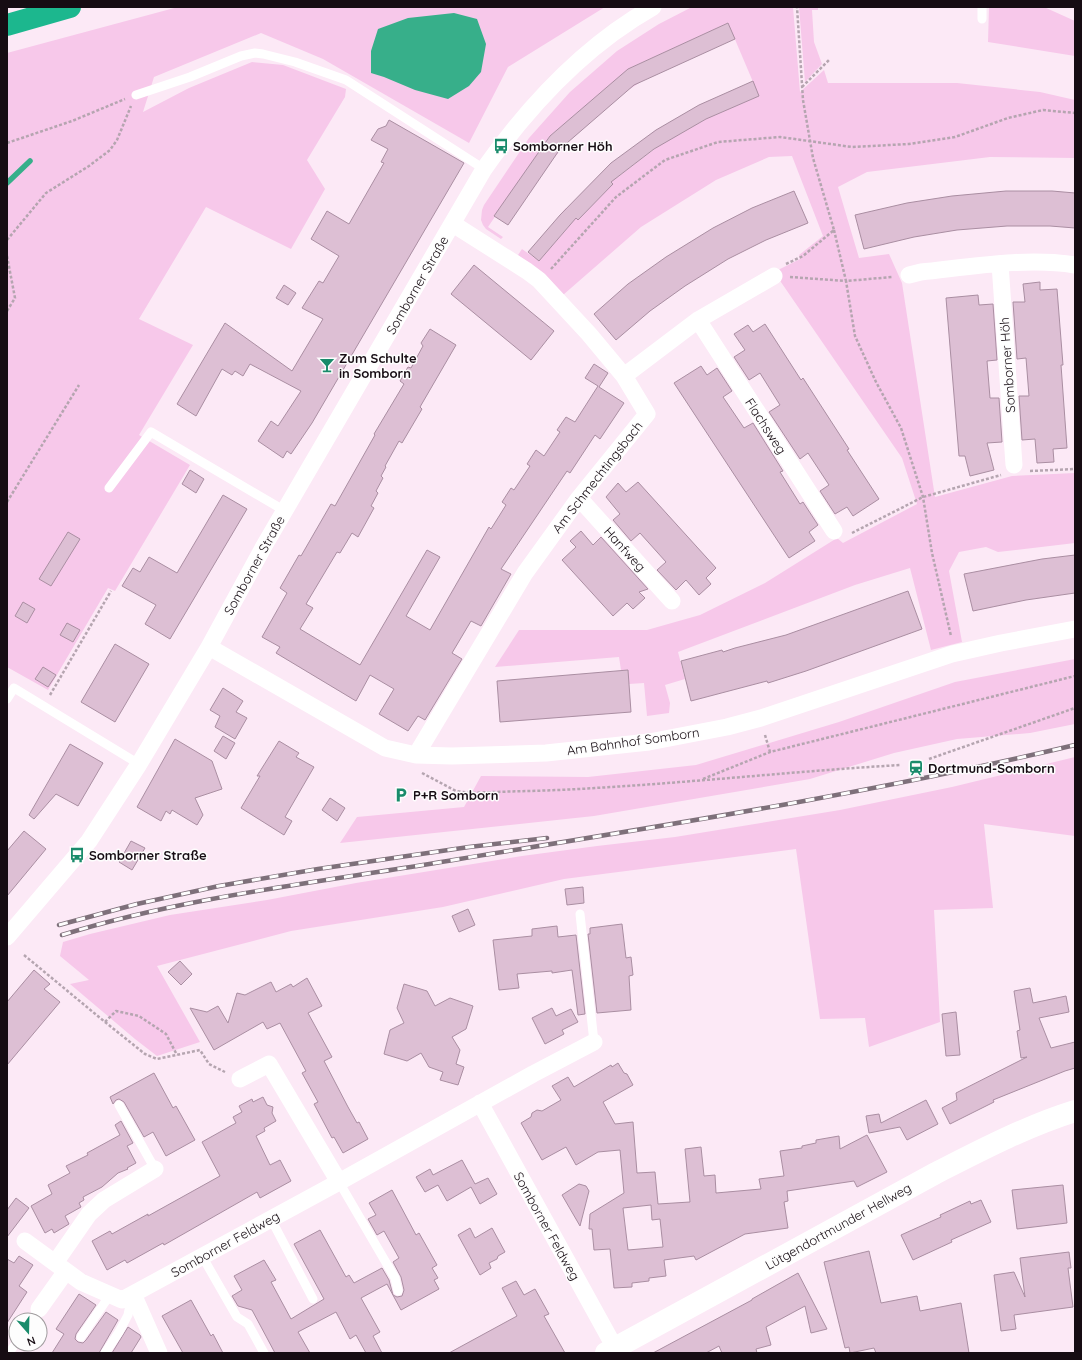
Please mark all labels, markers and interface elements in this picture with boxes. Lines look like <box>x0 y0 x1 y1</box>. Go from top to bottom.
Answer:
bus stop icon: Somborner Höh <box>492 137 510 155</box>
place label: Somborner Höh <box>513 138 613 154</box>
street label: Somborner Straße <box>382 233 452 337</box>
street label: Somborner Höh <box>996 317 1018 413</box>
place label: Zum Schulte in Somborn <box>339 350 417 381</box>
bar icon: Zum Schulte in Somborn <box>318 356 336 374</box>
street label: Flachsweg <box>742 395 790 457</box>
street label: Am Schmechtingsbach <box>548 418 646 536</box>
street label: Somborner Straße <box>220 513 288 617</box>
street label: Hanfweg <box>601 523 649 575</box>
street label: Am Bahnhof Somborn <box>566 724 700 758</box>
station icon: Dortmund-Somborn <box>907 759 925 777</box>
place label: Dortmund-Somborn <box>928 760 1055 776</box>
parking icon: P+R Somborn <box>392 786 410 804</box>
place label: P+R Somborn <box>413 787 498 803</box>
bus stop icon: Somborner Straße <box>68 846 86 864</box>
place label: Somborner Straße <box>89 847 207 863</box>
street label: Somborner Feldweg <box>511 1169 583 1283</box>
street label: Lütgendortmunder Hellweg <box>762 1179 914 1273</box>
street label: Somborner Feldweg <box>168 1208 282 1280</box>
north arrow <box>8 1312 48 1352</box>
text: N <box>25 1333 38 1349</box>

